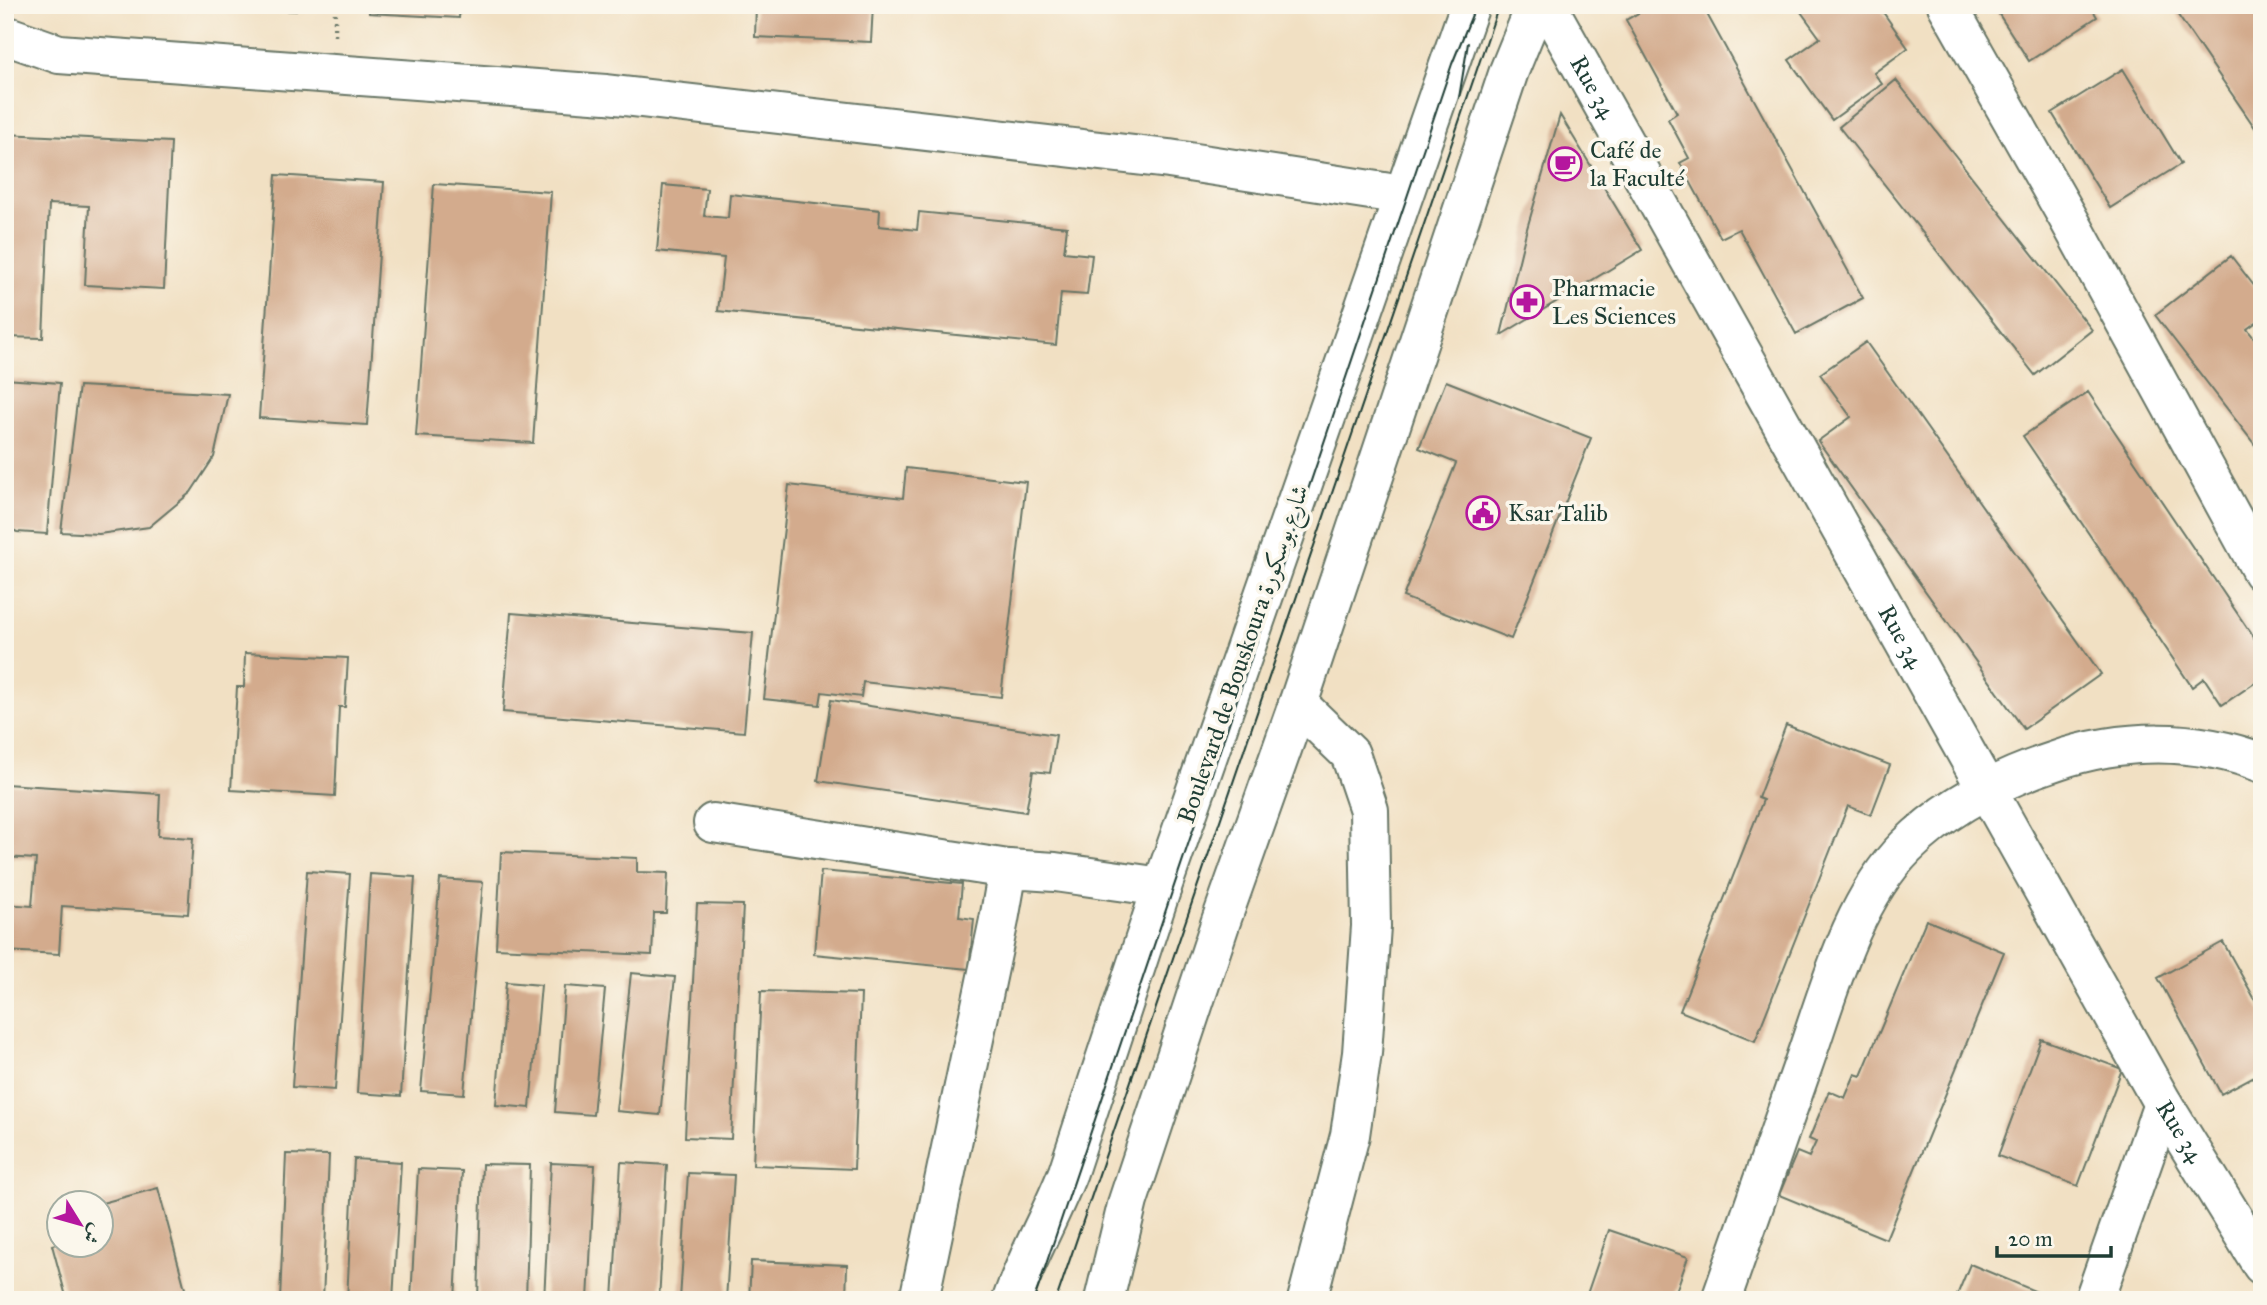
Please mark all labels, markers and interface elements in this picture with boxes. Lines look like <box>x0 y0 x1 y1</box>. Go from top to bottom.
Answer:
street label: Rue 34 <box>1563 50 1623 124</box>
place label: Café de la Faculté <box>1590 135 1685 193</box>
cafe icon: Café de la Faculté <box>1546 145 1584 183</box>
place label: Pharmacie Les Sciences <box>1552 273 1676 331</box>
pharmacy icon: Pharmacie Les Sciences <box>1508 283 1546 321</box>
street label: Boulevard de Bouskoura شارع بوسكورة <box>1171 481 1320 829</box>
public building icon: Ksar Talib <box>1464 494 1502 532</box>
place label: Ksar Talib <box>1508 498 1608 528</box>
street label: Rue 34 <box>1871 600 1931 674</box>
street label: Rue 34 <box>2149 1095 2211 1169</box>
north arrow <box>46 1190 116 1260</box>
scale bar <box>1997 1214 2111 1258</box>
text: ش <box>78 1219 108 1248</box>
text: 20 m <box>2008 1226 2053 1252</box>

